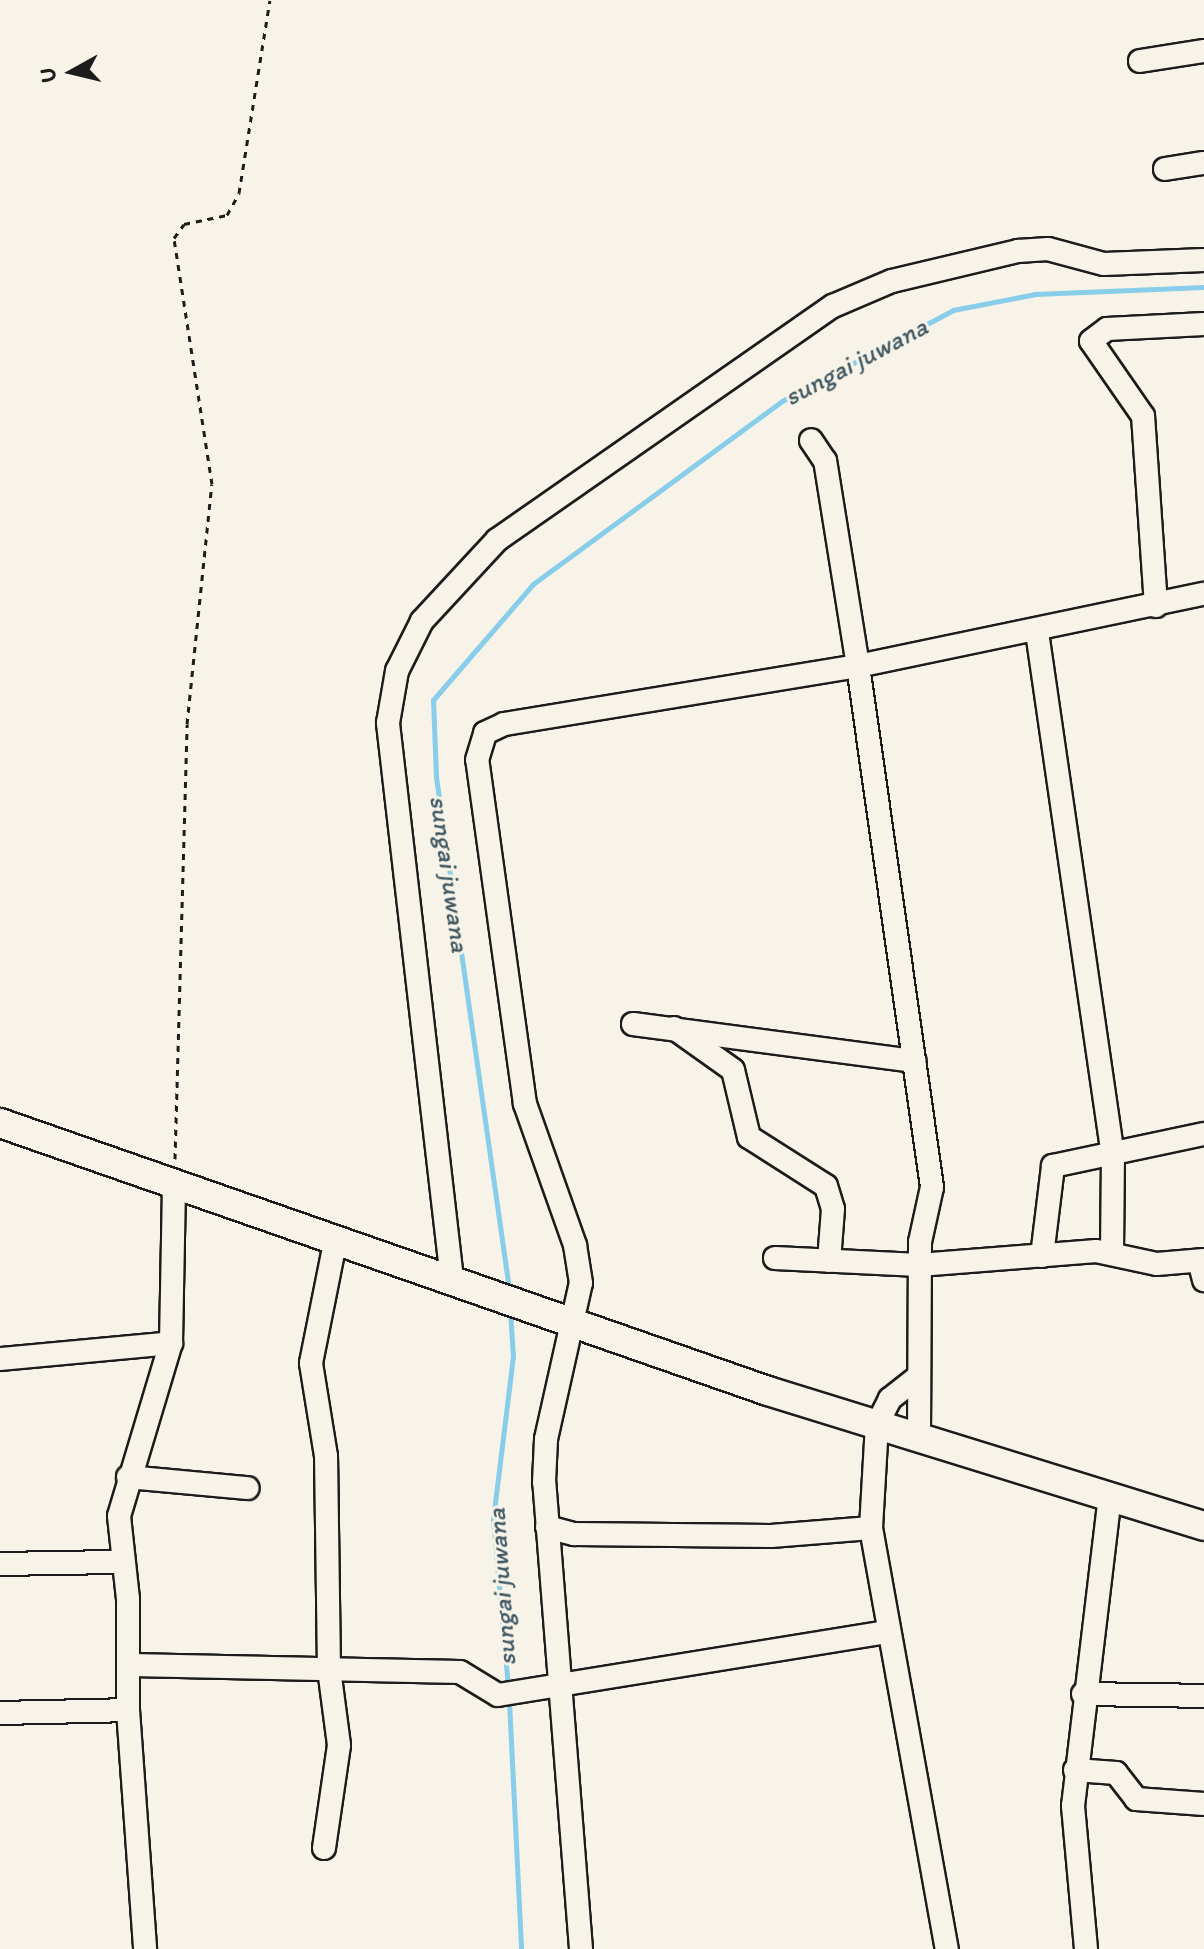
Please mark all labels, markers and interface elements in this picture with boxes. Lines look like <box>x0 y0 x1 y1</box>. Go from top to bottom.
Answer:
north arrow <box>32 32 112 112</box>
text: U <box>33 66 62 85</box>
water label: sungai juwana <box>779 311 933 413</box>
water label: sungai juwana <box>423 794 475 954</box>
water label: sungai juwana <box>481 1507 523 1667</box>

